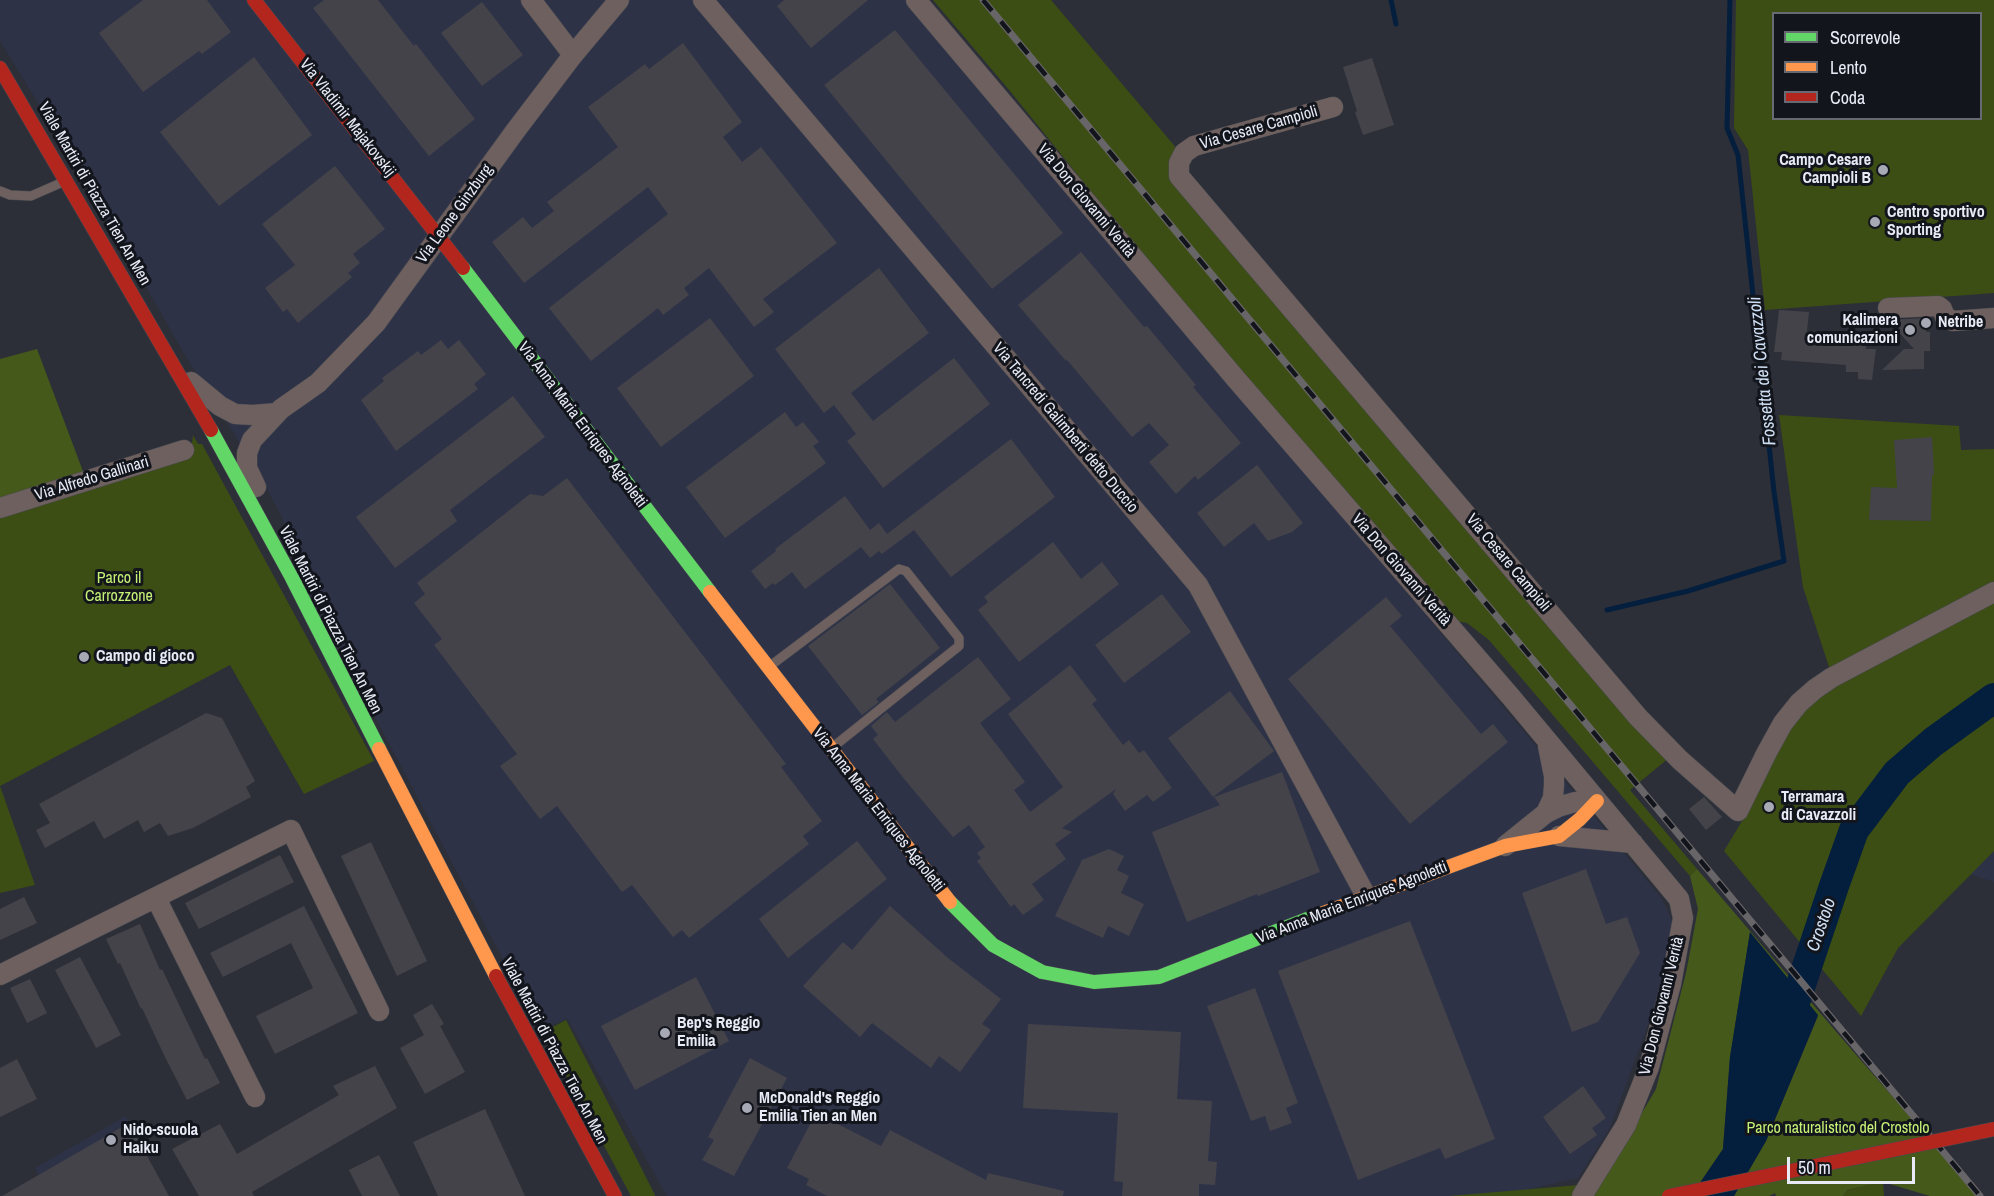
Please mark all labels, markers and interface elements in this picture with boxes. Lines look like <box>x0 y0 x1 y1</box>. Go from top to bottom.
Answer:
legend <box>1772 12 1982 120</box>
text: Scorrevole <box>1830 25 1901 50</box>
street label: Via Vladimir Majakovskij <box>295 55 399 181</box>
text: Lento <box>1830 55 1867 80</box>
text: Coda <box>1830 85 1865 110</box>
street label: Viale Martiri di Piazza Tien An Men <box>34 99 154 289</box>
street label: Via Cesare Campioli <box>1198 102 1320 154</box>
street label: Via Don Giovanni Verità <box>1033 140 1139 262</box>
place label: Campo Cesare Campioli B <box>1779 151 1871 189</box>
street label: Via Leone Ginzburg <box>413 161 497 267</box>
marker: Campo Cesare Campioli B <box>1876 163 1890 177</box>
place label: Centro sportivo Sporting <box>1887 203 1985 241</box>
marker: Centro sportivo Sporting <box>1868 215 1882 229</box>
water label: Fossetta dei Cavazzoli <box>1744 295 1782 447</box>
place label: Kalimera comunicazioni <box>1807 311 1898 349</box>
place label: Netribe <box>1938 313 1983 333</box>
marker: Netribe <box>1919 316 1933 330</box>
marker: Kalimera comunicazioni <box>1903 323 1917 337</box>
street label: Via Anna Maria Enriques Agnoletti <box>513 338 651 512</box>
street label: Via Tancredi Galimberti detto Duccio <box>988 339 1142 517</box>
street label: Via Alfredo Gallinari <box>33 453 151 505</box>
street label: Via Don Giovanni Verità <box>1347 510 1455 630</box>
street label: Via Cesare Campioli <box>1462 510 1554 616</box>
street label: Viale Martiri di Piazza Tien An Men <box>274 523 386 717</box>
park label: Parco il Carrozzone <box>85 569 153 607</box>
place label: Campo di gioco <box>96 647 194 667</box>
marker: Campo di gioco <box>77 650 91 664</box>
street label: Via Anna Maria Enriques Agnoletti <box>808 724 948 896</box>
place label: Terramara di Cavazzoli <box>1781 788 1856 826</box>
marker: Terramara di Cavazzoli <box>1762 800 1776 814</box>
street label: Via Anna Maria Enriques Agnoletti <box>1254 858 1450 948</box>
water label: Crostolo <box>1803 896 1841 954</box>
street label: Via Don Giovanni Verità <box>1636 935 1688 1077</box>
street label: Viale Martiri di Piazza Tien An Men <box>497 955 611 1147</box>
place label: Bep's Reggio Emilia <box>677 1014 760 1052</box>
marker: Bep's Reggio Emilia <box>658 1026 672 1040</box>
place label: McDonald's Reggio Emilia Tien an Men <box>759 1089 880 1127</box>
marker: McDonald's Reggio Emilia Tien an Men <box>740 1101 754 1115</box>
park label: Parco naturalistico del Crostolo <box>1746 1119 1930 1139</box>
place label: Nido-scuola Haiku <box>123 1121 198 1159</box>
marker: Nido-scuola Haiku <box>104 1133 118 1147</box>
scale bar <box>1790 1145 1918 1183</box>
text: 50 m <box>1798 1155 1831 1180</box>

